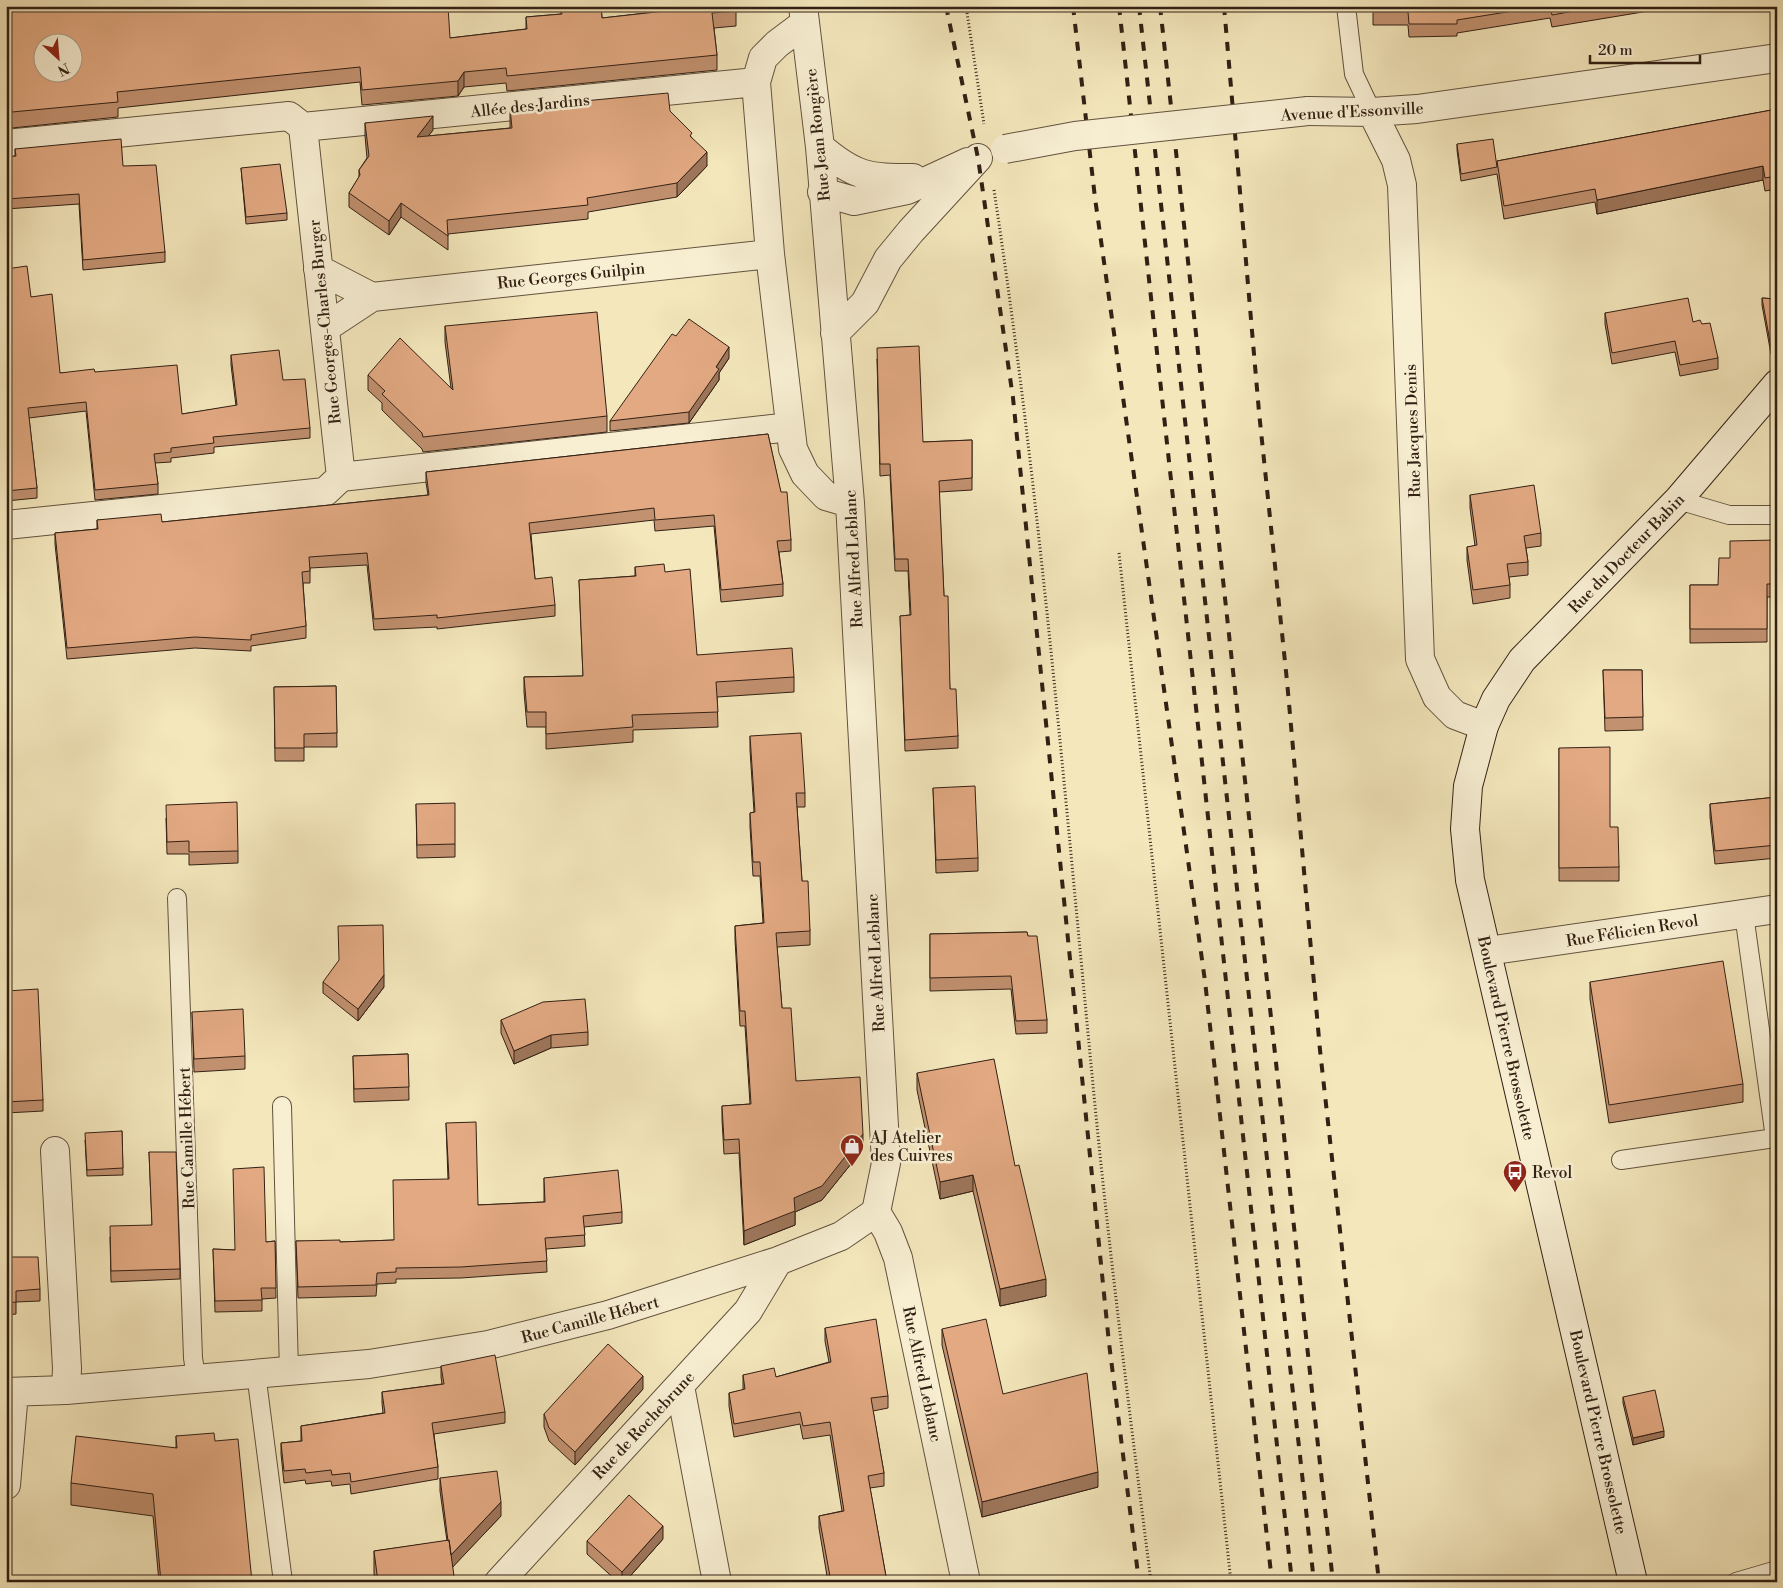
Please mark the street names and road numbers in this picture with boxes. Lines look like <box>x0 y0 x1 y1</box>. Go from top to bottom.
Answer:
street label: Rue Jean Rongière <box>801 68 835 202</box>
street label: Allée des Jardins <box>468 90 591 122</box>
street label: Avenue d'Essonville <box>1279 98 1424 126</box>
street label: Rue Georges-Charles Burger <box>304 218 346 425</box>
street label: Rue Georges Guilpin <box>496 258 647 294</box>
street label: Rue Jacques Denis <box>1401 364 1425 498</box>
street label: Rue Alfred Leblanc <box>840 489 868 629</box>
street label: Rue du Docteur Babin <box>1564 489 1689 618</box>
street label: Rue Alfred Leblanc <box>862 893 890 1033</box>
street label: Rue Félicien Revol <box>1565 911 1700 951</box>
street label: Boulevard Pierre Brossolette <box>1473 933 1539 1142</box>
street label: Rue Camille Hébert <box>175 1066 199 1209</box>
street label: Rue Camille Hébert <box>519 1292 662 1348</box>
street label: Rue Alfred Leblanc <box>898 1304 946 1444</box>
street label: Boulevard Pierre Brossolette <box>1565 1327 1631 1536</box>
street label: Rue de Rochebrune <box>588 1367 699 1484</box>

